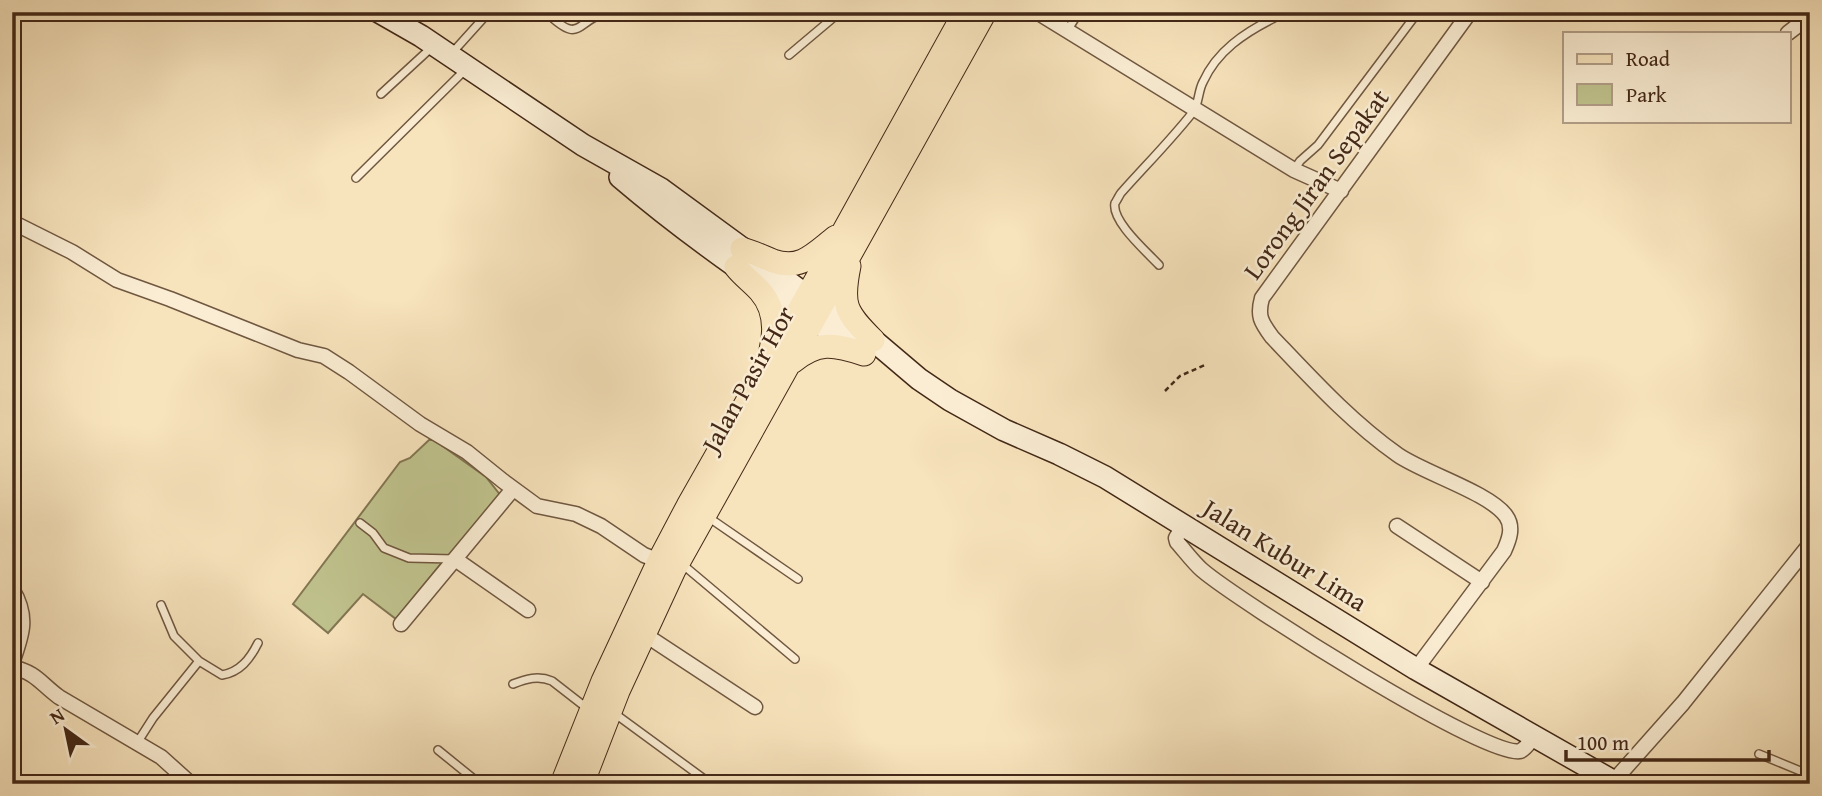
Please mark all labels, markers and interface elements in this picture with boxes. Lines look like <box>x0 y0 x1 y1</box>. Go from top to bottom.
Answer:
legend <box>1563 32 1790 122</box>
text: Road <box>1626 43 1671 74</box>
text: Park <box>1626 79 1667 110</box>
street label: Lorong Jiran Sepakat <box>1233 80 1398 287</box>
street label: Jalan Pasir Hor <box>690 298 804 462</box>
street label: Jalan Kubur Lima <box>1193 487 1376 621</box>
north arrow <box>32 694 102 764</box>
text: N <box>44 700 70 731</box>
scale bar <box>1566 719 1770 763</box>
text: 100 m <box>1577 727 1629 758</box>

